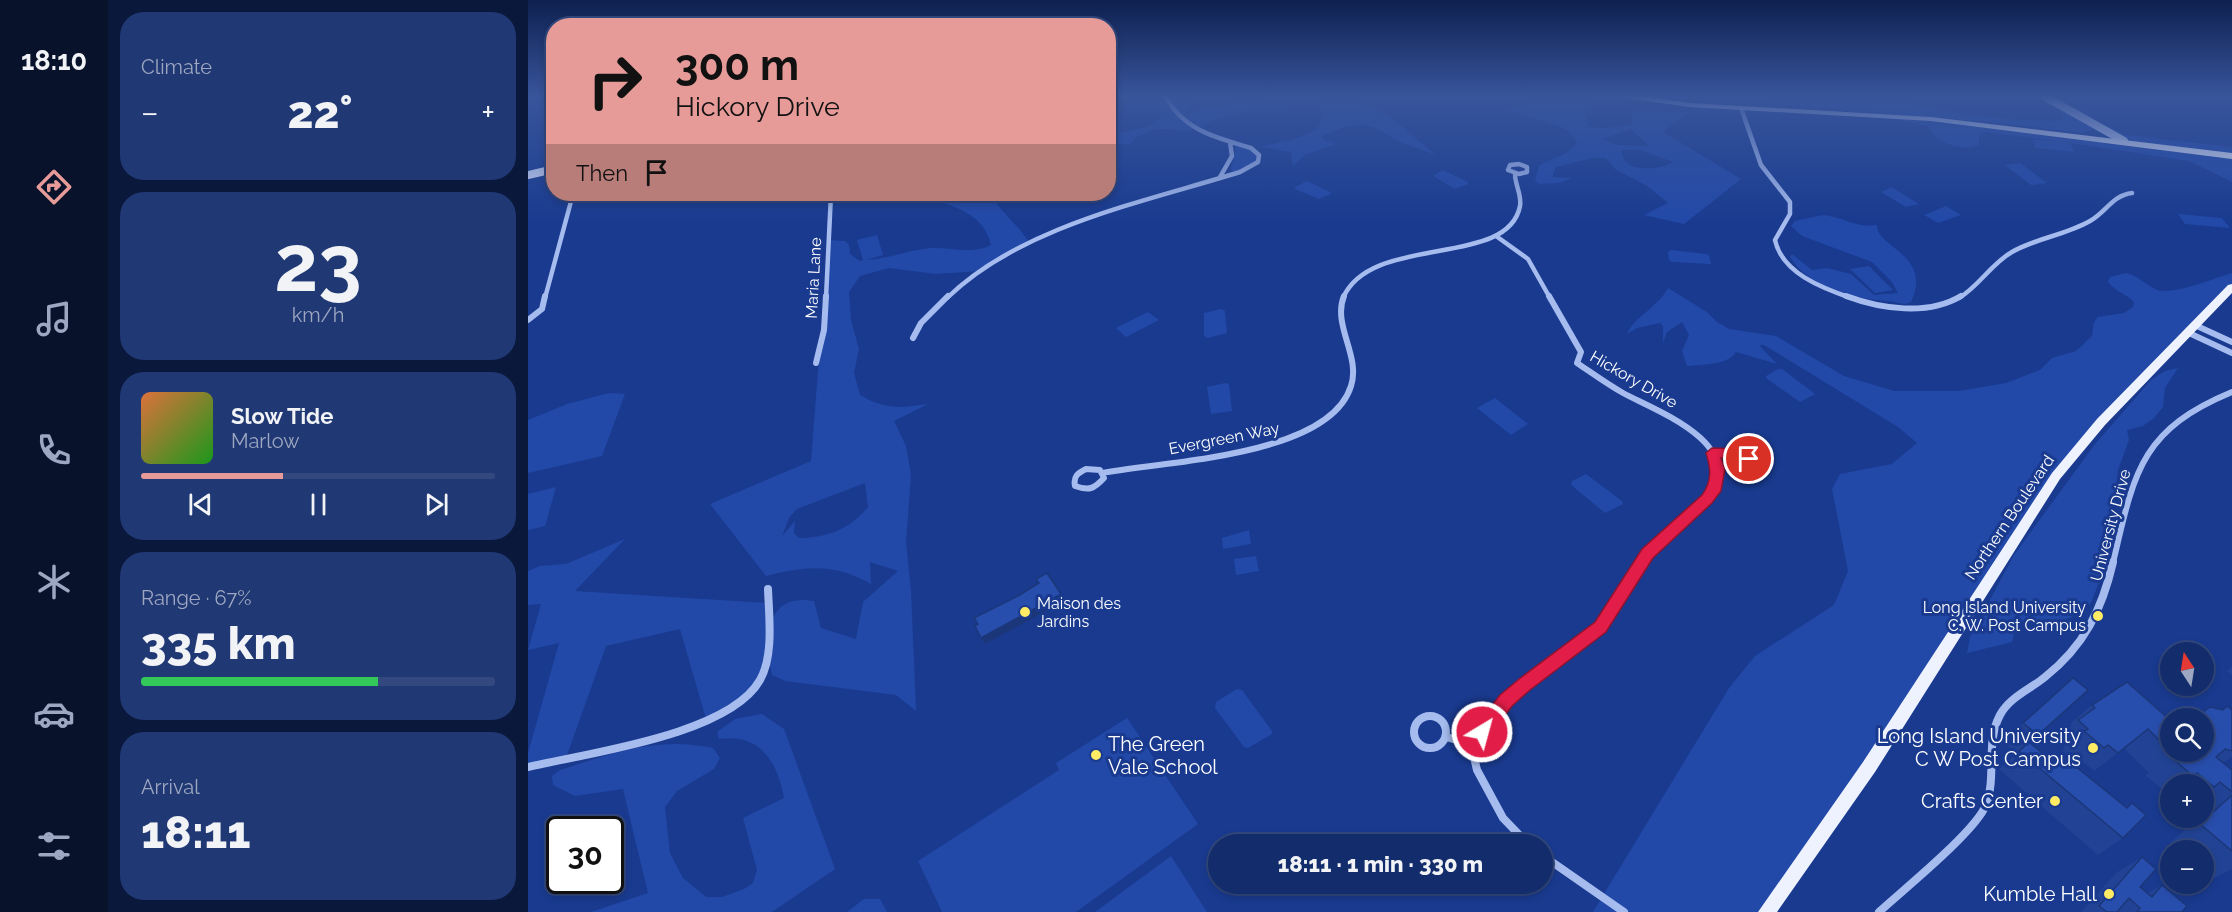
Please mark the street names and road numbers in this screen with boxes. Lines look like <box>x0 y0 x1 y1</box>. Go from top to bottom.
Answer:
street label: Maria Lane <box>802 237 825 319</box>
street label: Hickory Drive <box>1587 347 1681 412</box>
street label: Evergreen Way <box>1167 418 1281 459</box>
street label: Northern Boulevard <box>1961 451 2058 583</box>
street label: University Drive <box>2086 467 2135 583</box>

